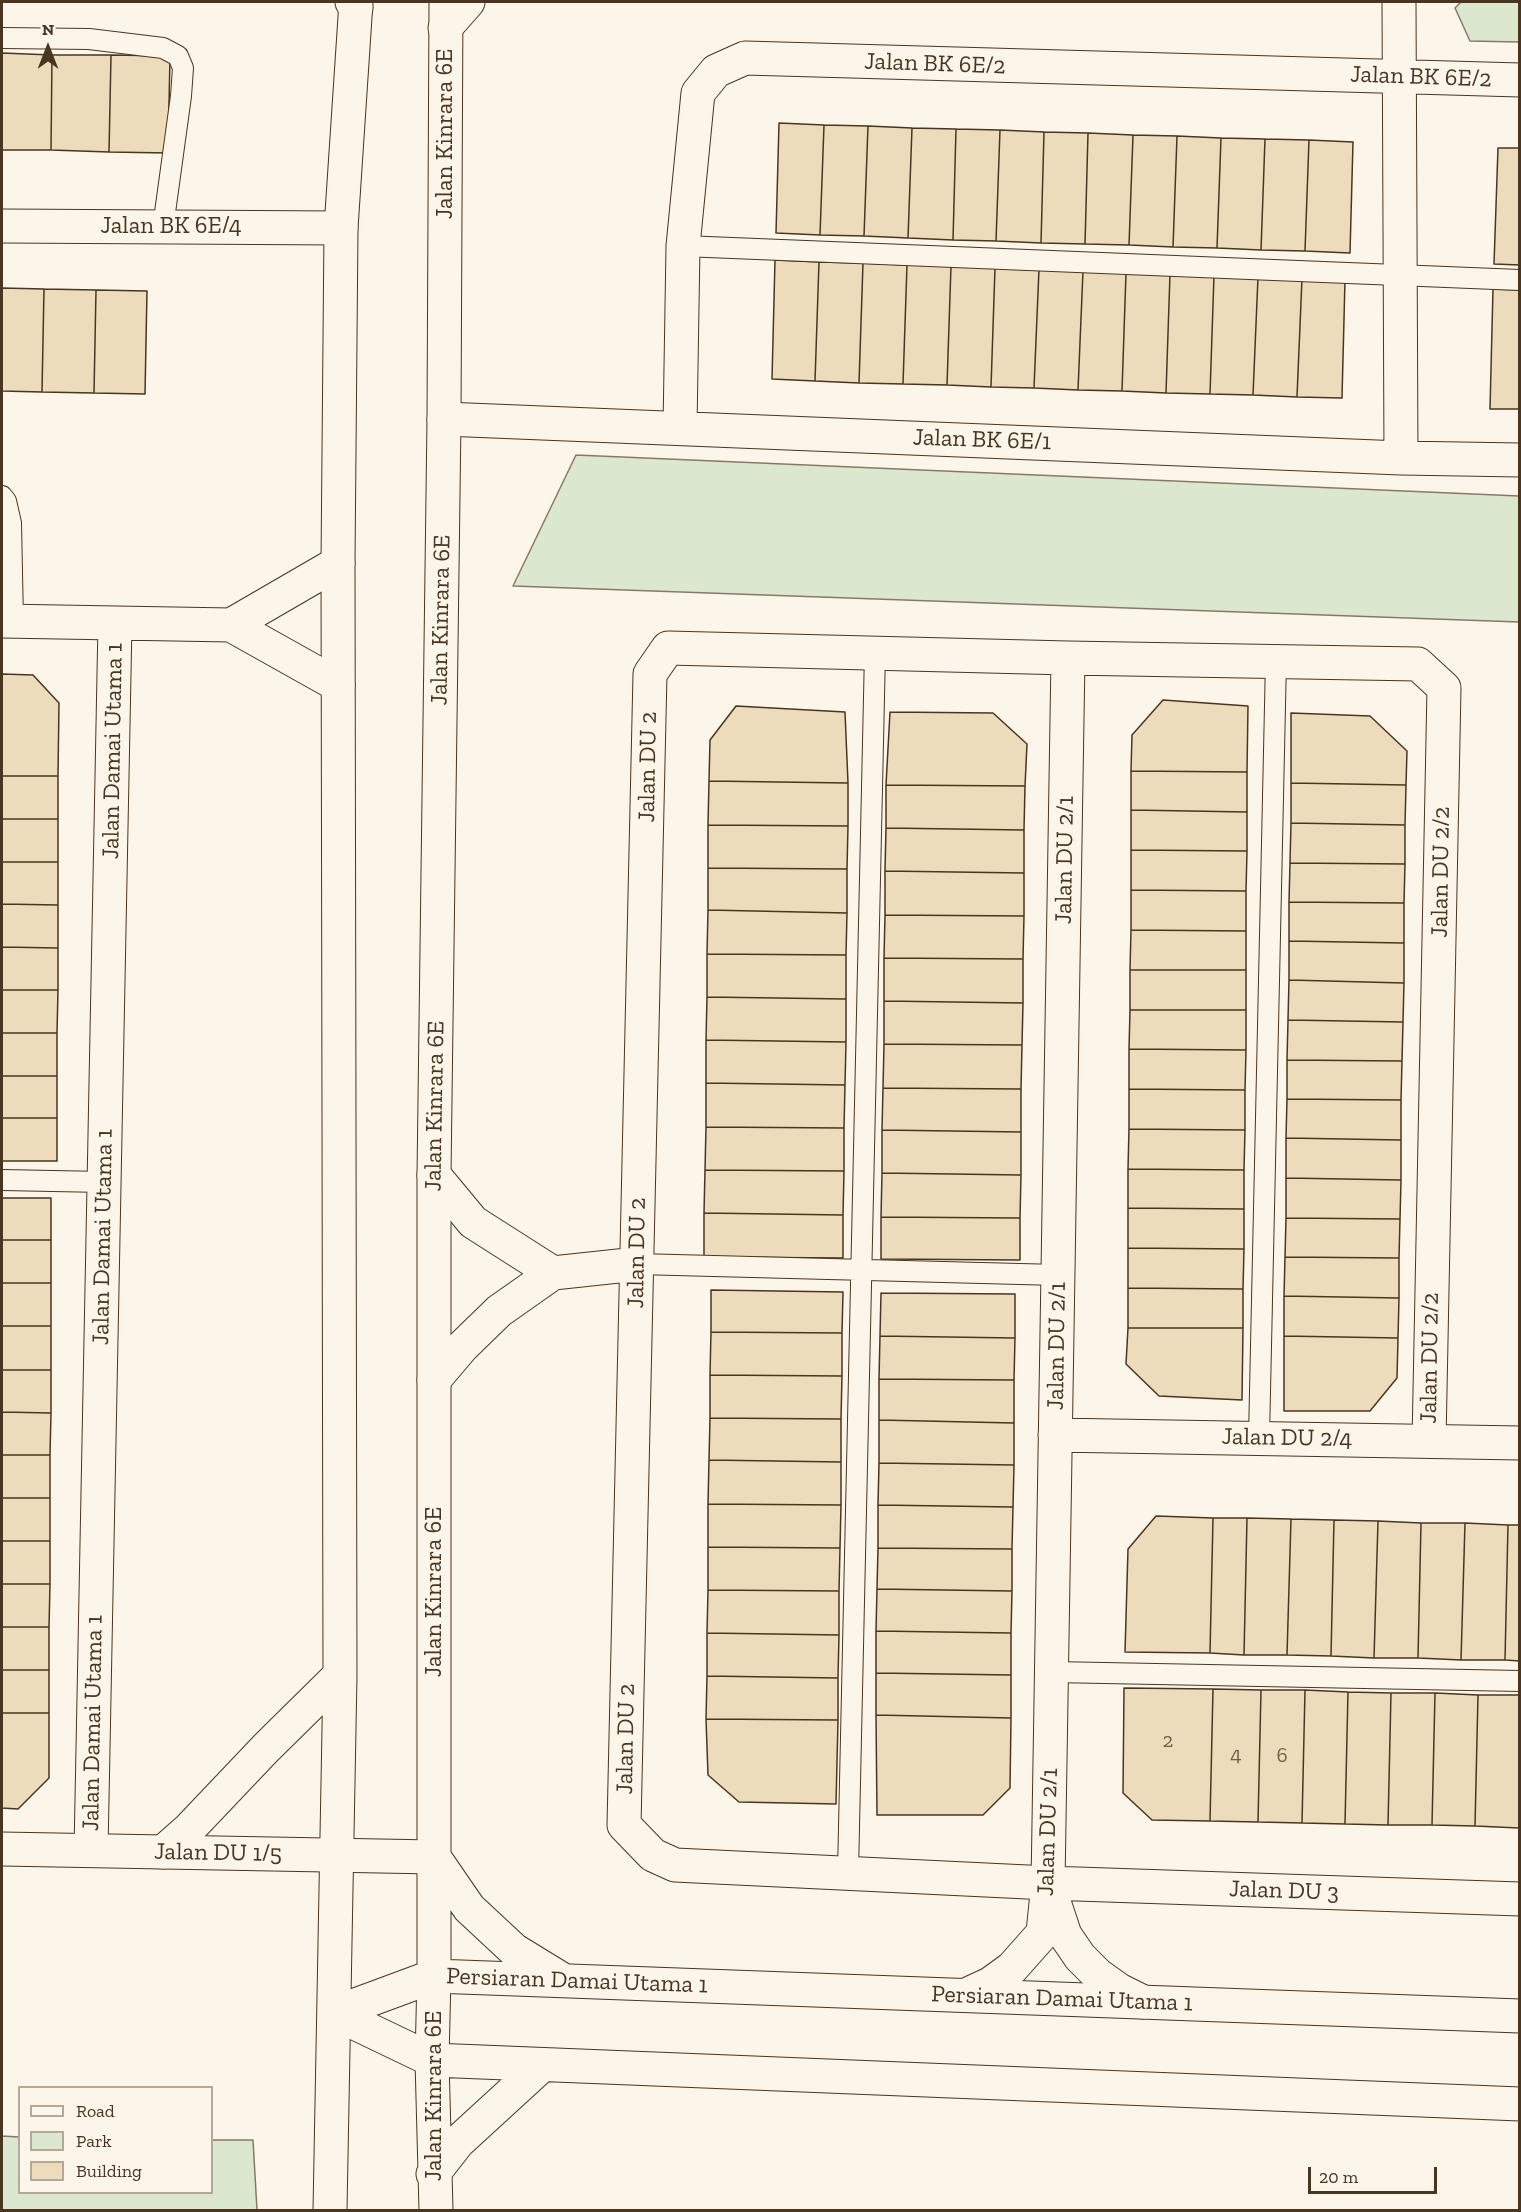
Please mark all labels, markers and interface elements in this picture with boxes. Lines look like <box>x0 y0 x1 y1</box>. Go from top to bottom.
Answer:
north arrow <box>18 18 78 78</box>
text: N <box>42 20 54 39</box>
street label: Jalan BK 6E/2 <box>864 47 1006 81</box>
street label: Jalan Kinrara 6E <box>431 49 459 219</box>
street label: Jalan BK 6E/2 <box>1350 60 1492 94</box>
street label: Jalan BK 6E/4 <box>100 212 242 240</box>
street label: Jalan BK 6E/1 <box>912 423 1052 457</box>
street label: Jalan Kinrara 6E <box>425 534 457 706</box>
street label: Jalan Damai Utama 1 <box>97 643 129 859</box>
street label: Jalan DU 2 <box>633 711 663 823</box>
street label: Jalan DU 2/1 <box>1049 796 1081 924</box>
street label: Jalan DU 2/2 <box>1425 806 1457 938</box>
street label: Jalan Kinrara 6E <box>419 1020 451 1192</box>
street label: Jalan Damai Utama 1 <box>87 1129 119 1345</box>
street label: Jalan DU 2 <box>622 1197 652 1309</box>
street label: Jalan DU 2/1 <box>1041 1282 1073 1410</box>
street label: Jalan DU 2/2 <box>1414 1292 1446 1424</box>
street label: Jalan DU 2/4 <box>1221 1422 1353 1454</box>
street label: Jalan Kinrara 6E <box>420 1507 448 1677</box>
street label: Jalan Damai Utama 1 <box>77 1615 109 1831</box>
street label: Jalan DU 2 <box>611 1683 641 1795</box>
house number: 2 <box>1163 1728 1173 1754</box>
house number: 4 <box>1230 1742 1242 1768</box>
house number: 6 <box>1276 1743 1288 1769</box>
street label: Jalan DU 2/1 <box>1031 1767 1065 1897</box>
street label: Jalan DU 1/5 <box>154 1837 282 1869</box>
street label: Jalan DU 3 <box>1228 1875 1340 1907</box>
street label: Persiaran Damai Utama 1 <box>446 1962 708 2000</box>
street label: Persiaran Damai Utama 1 <box>931 1980 1193 2018</box>
street label: Jalan Kinrara 6E <box>420 2011 448 2181</box>
legend <box>18 2086 213 2194</box>
text: Road <box>76 2100 115 2122</box>
text: Park <box>76 2130 112 2152</box>
scale bar <box>1311 2155 1440 2193</box>
text: Building <box>76 2160 142 2182</box>
text: 20 m <box>1319 2166 1358 2188</box>

